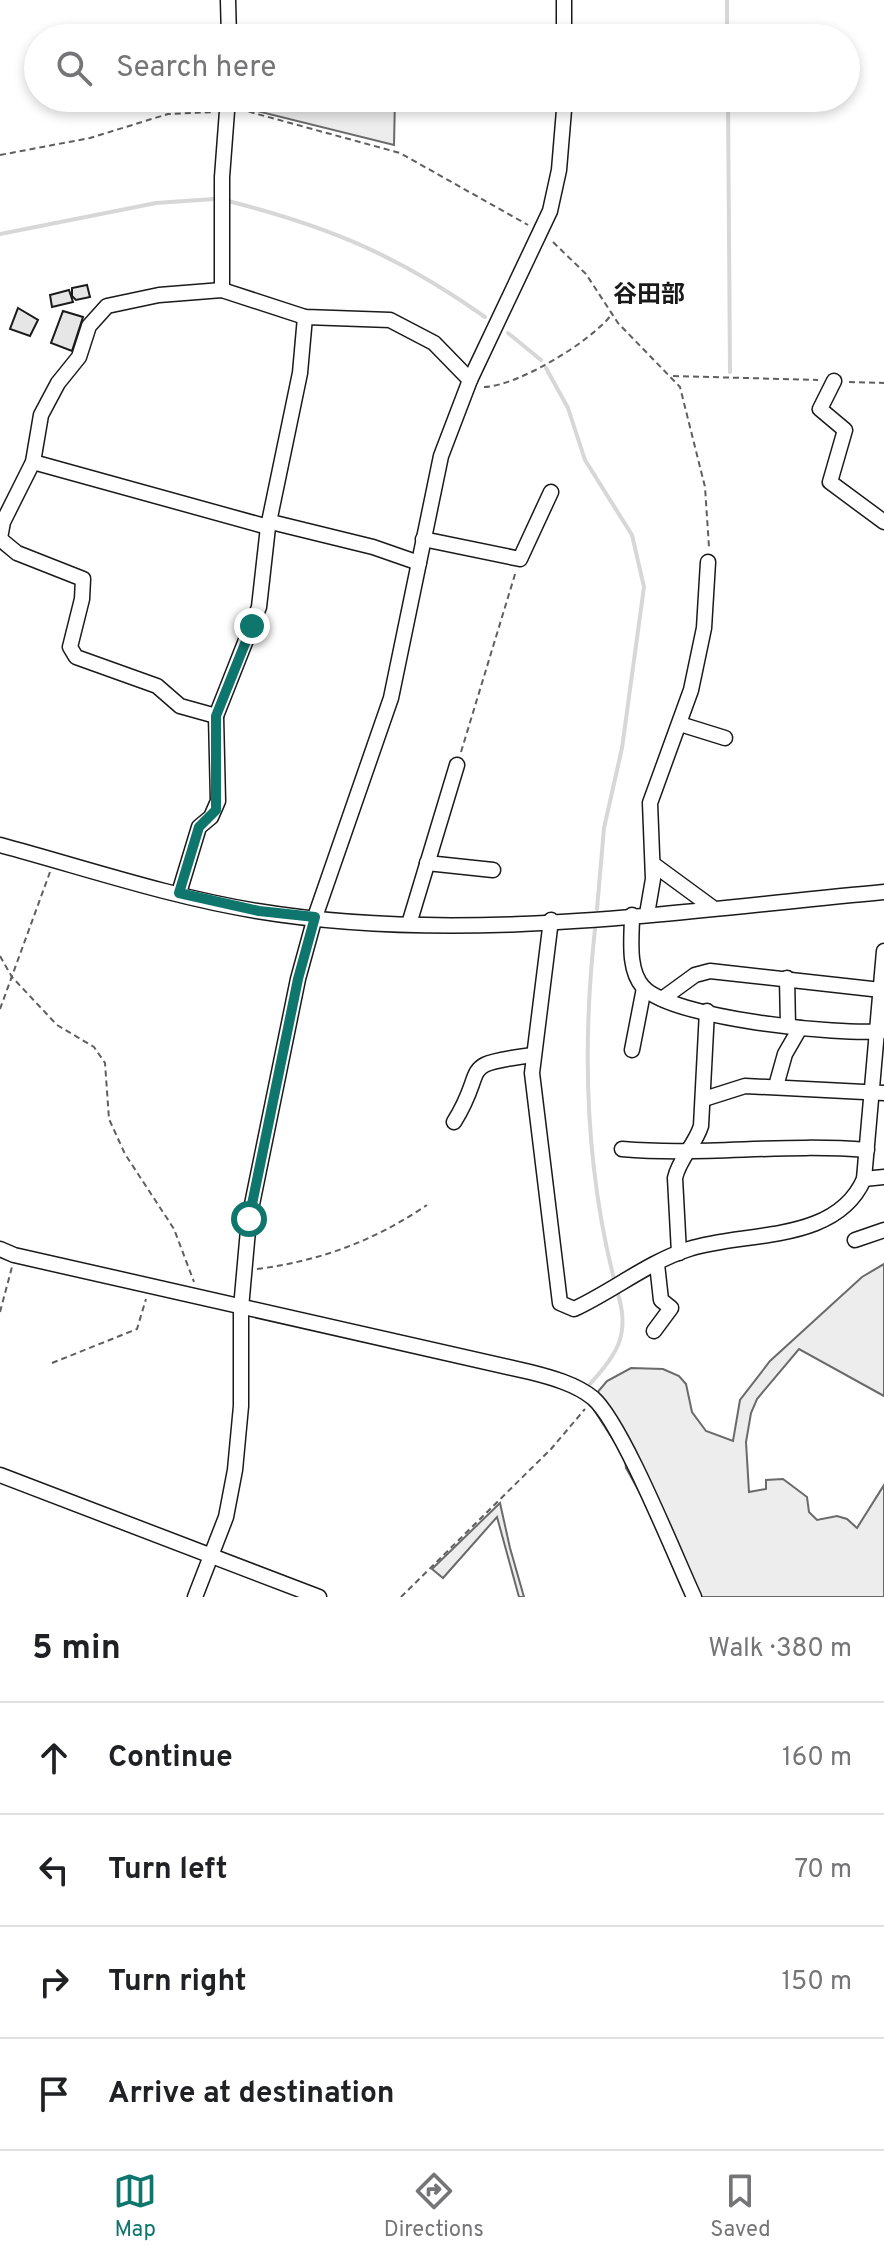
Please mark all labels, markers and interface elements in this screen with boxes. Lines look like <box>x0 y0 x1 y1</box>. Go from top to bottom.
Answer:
search box <box>24 24 860 112</box>
icon: search <box>52 46 96 90</box>
text: Search here <box>116 50 276 87</box>
district label: 谷田部 <box>613 281 685 311</box>
route end <box>234 608 270 644</box>
route start <box>231 1201 267 1237</box>
text: 5 min <box>32 1628 121 1671</box>
text: Walk · 380 m <box>708 1633 852 1666</box>
icon: ahead <box>32 1736 76 1780</box>
text: Continue <box>108 1740 233 1777</box>
text: 160 m <box>782 1742 852 1775</box>
icon: left <box>32 1848 76 1892</box>
text: Turn left <box>108 1852 228 1889</box>
text: 70 m <box>794 1854 852 1887</box>
icon: right <box>32 1960 76 2004</box>
text: Turn right <box>108 1964 246 2001</box>
text: 150 m <box>781 1966 852 1999</box>
icon: arrive <box>32 2072 76 2116</box>
text: Arrive at destination <box>108 2076 394 2113</box>
tab: Map <box>113 2169 157 2244</box>
tab: Directions <box>384 2169 484 2244</box>
tab: Saved <box>710 2169 771 2244</box>

